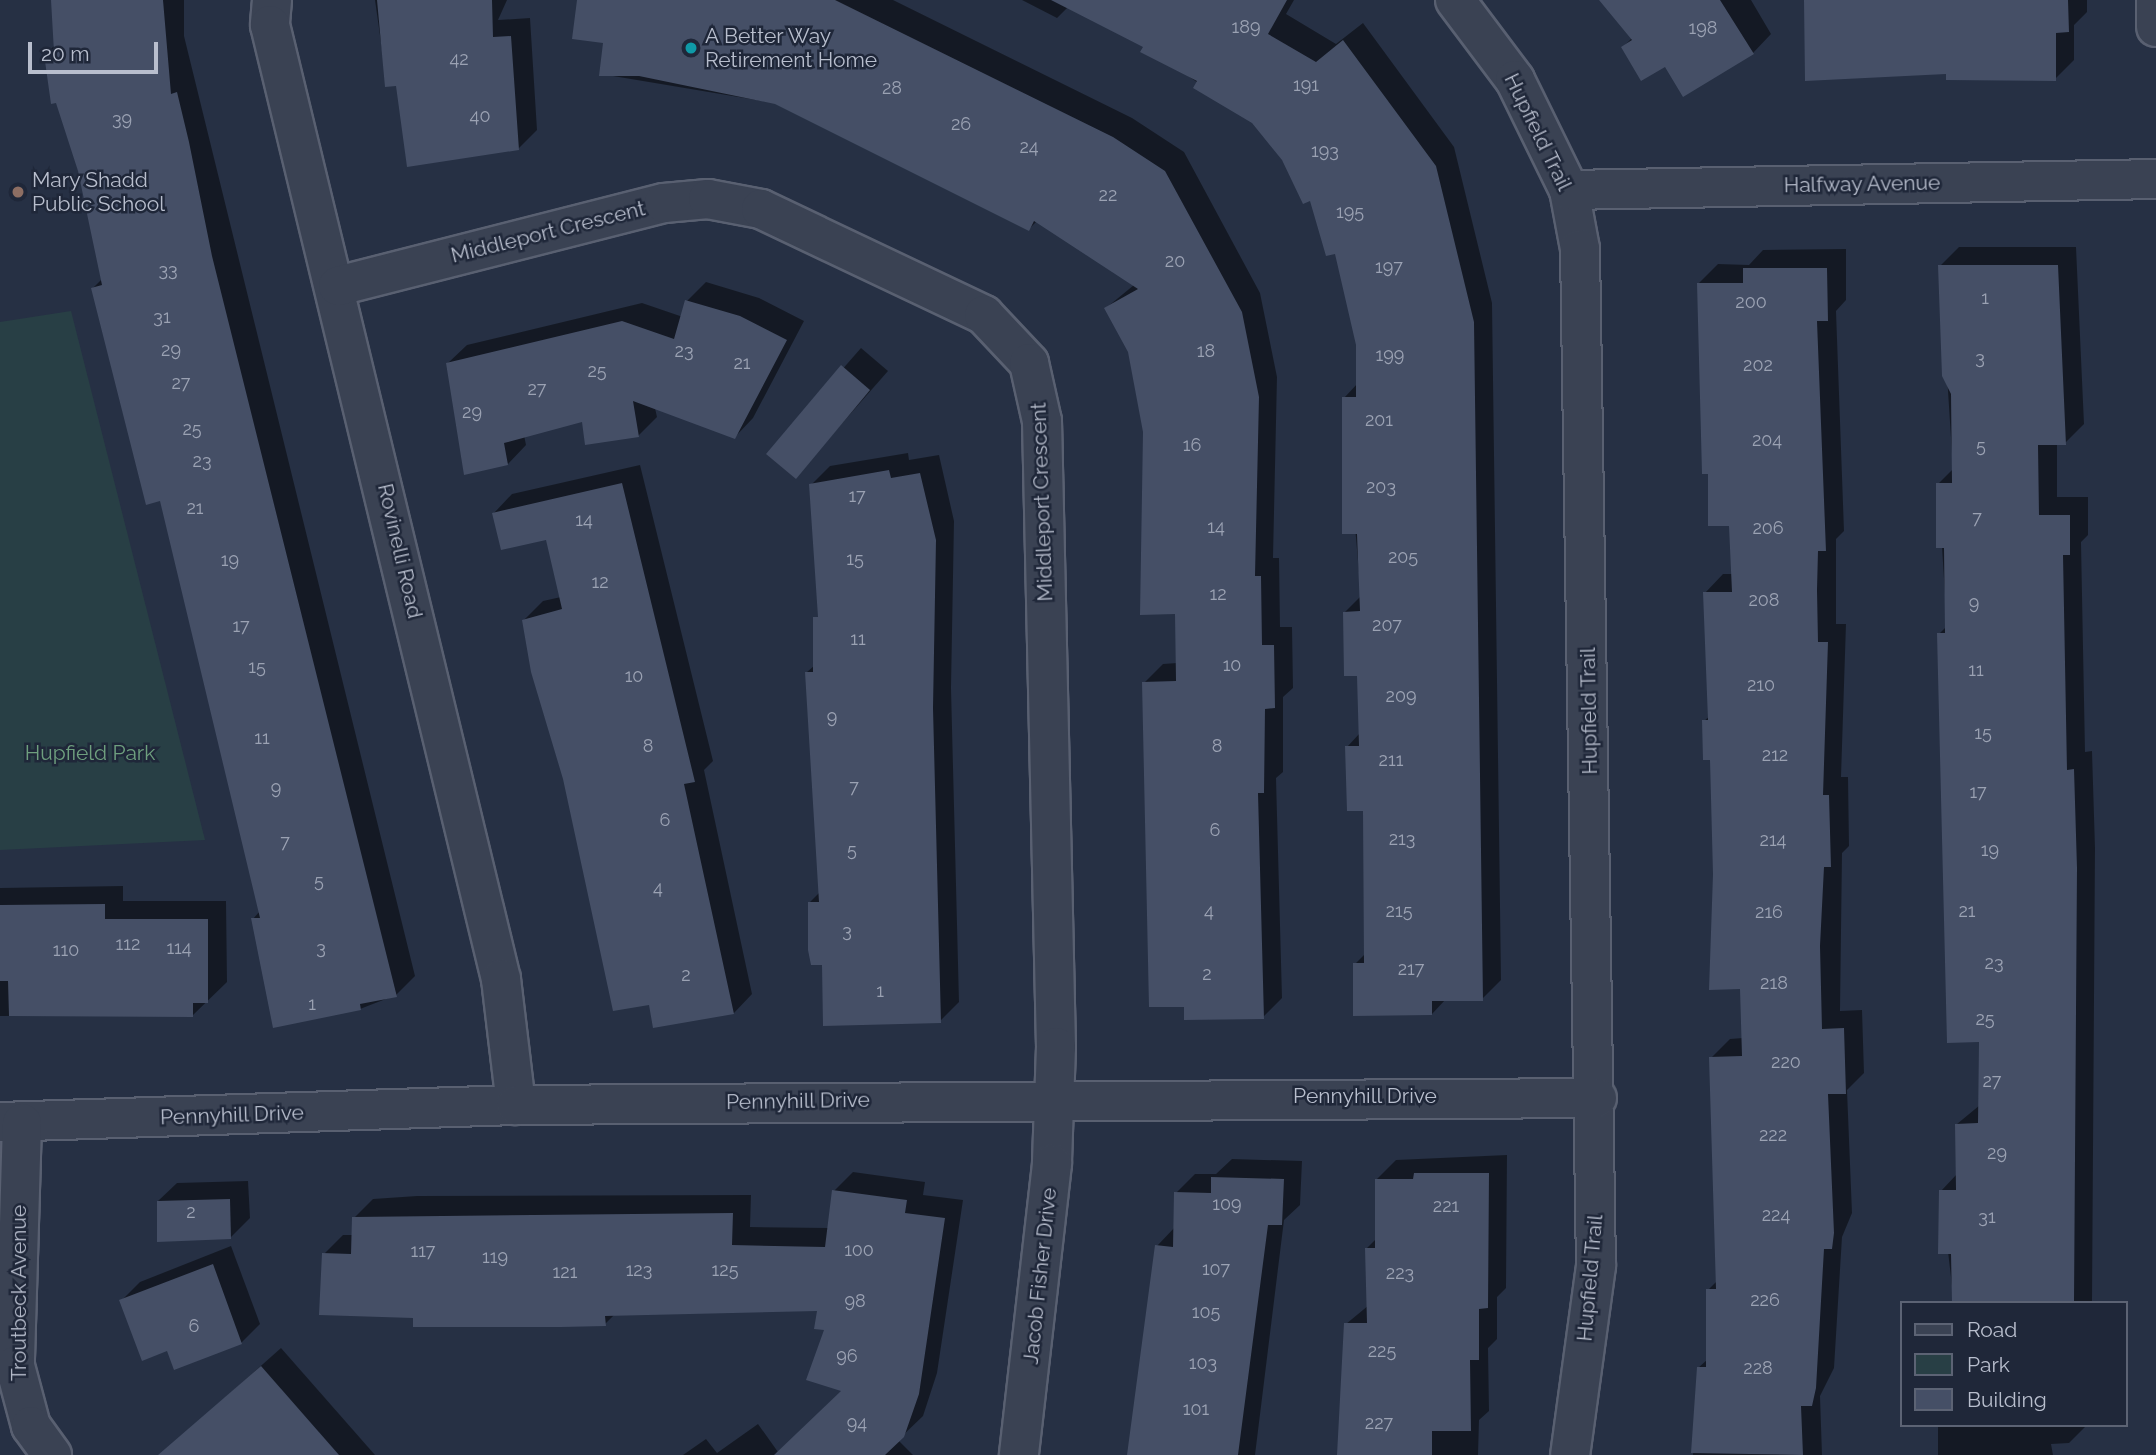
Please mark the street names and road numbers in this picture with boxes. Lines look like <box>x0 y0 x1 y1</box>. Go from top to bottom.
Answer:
street label: Hupfield Trail <box>1499 69 1577 195</box>
street label: Halfway Avenue <box>1783 170 1941 198</box>
street label: Middleport Crescent <box>448 196 648 268</box>
street label: Middleport Crescent <box>1026 402 1058 602</box>
street label: Rovinelli Road <box>372 481 428 621</box>
street label: Hupfield Trail <box>1575 647 1603 775</box>
street label: Pennyhill Drive <box>1293 1083 1437 1109</box>
street label: Pennyhill Drive <box>726 1087 870 1115</box>
street label: Pennyhill Drive <box>159 1100 305 1130</box>
street label: Jacob Fisher Drive <box>1018 1186 1062 1366</box>
street label: Troutbeck Avenue <box>6 1205 32 1381</box>
street label: Hupfield Trail <box>1572 1213 1608 1343</box>

